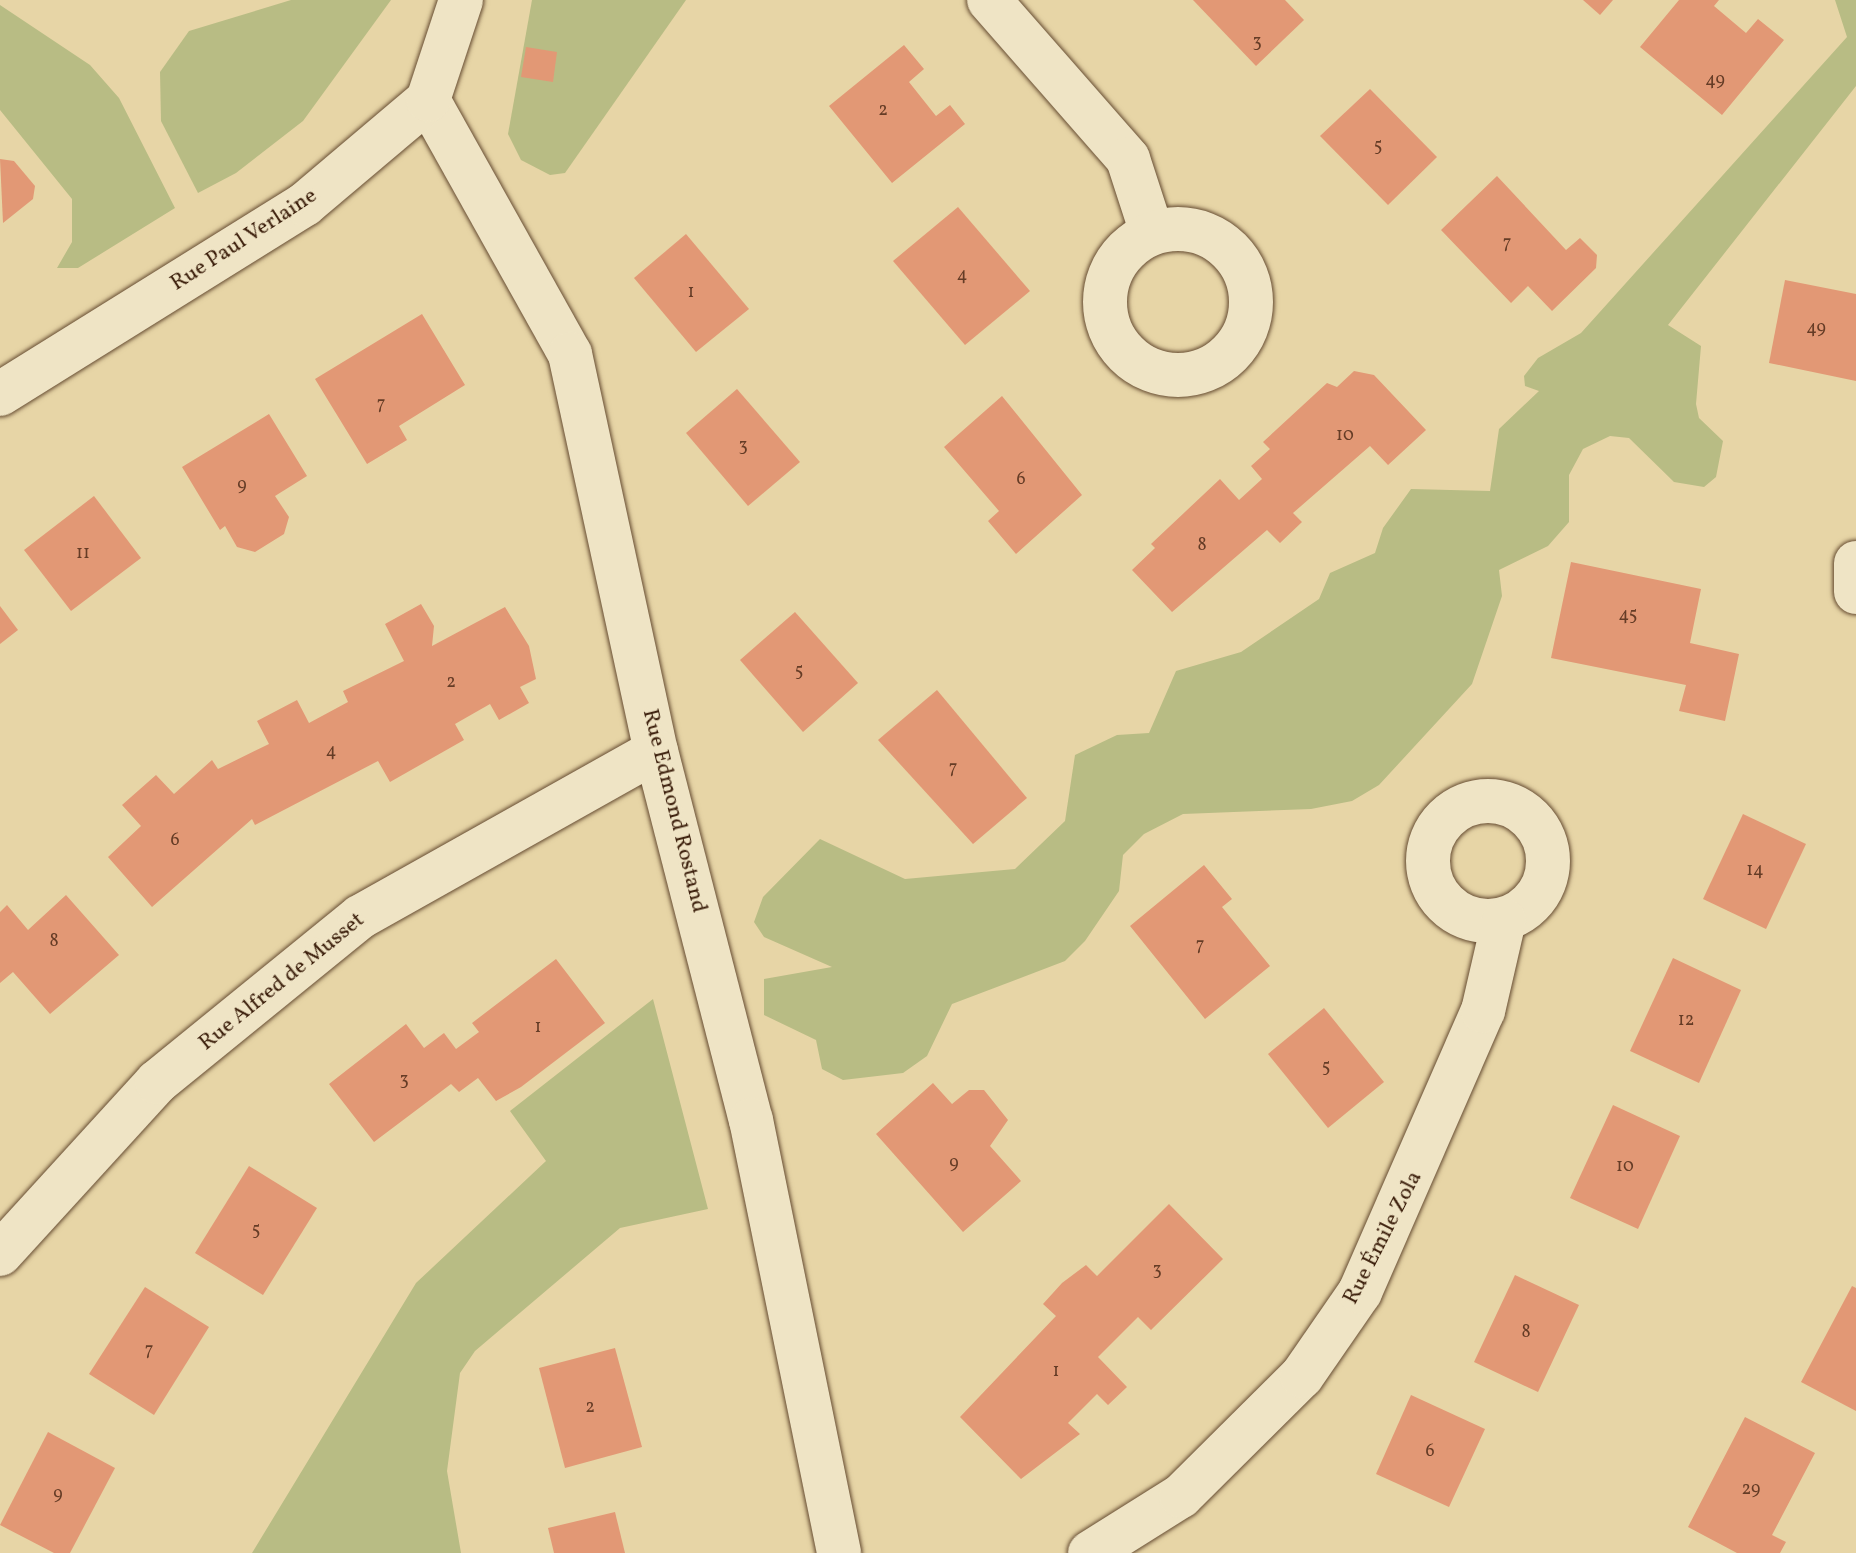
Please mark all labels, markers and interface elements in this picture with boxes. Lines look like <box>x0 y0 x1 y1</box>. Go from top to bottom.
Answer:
house number: 3 <box>1252 32 1262 54</box>
house number: 49 <box>1705 70 1725 92</box>
house number: 2 <box>878 100 888 122</box>
house number: 5 <box>1374 136 1382 158</box>
street label: Rue Paul Verlaine <box>166 183 322 297</box>
house number: 7 <box>1503 233 1511 255</box>
house number: 4 <box>957 265 967 287</box>
house number: 1 <box>688 282 694 304</box>
house number: 49 <box>1806 318 1826 340</box>
house number: 7 <box>377 394 385 416</box>
house number: 10 <box>1336 425 1354 447</box>
house number: 3 <box>738 436 748 458</box>
house number: 6 <box>1016 469 1026 491</box>
house number: 9 <box>237 475 247 497</box>
house number: 8 <box>1197 535 1207 557</box>
house number: 11 <box>76 543 90 565</box>
house number: 45 <box>1619 605 1637 627</box>
house number: 5 <box>795 661 803 683</box>
house number: 2 <box>446 672 456 694</box>
street label: Rue Edmond Rostand <box>636 706 712 916</box>
house number: 4 <box>326 741 336 763</box>
house number: 7 <box>949 758 957 780</box>
house number: 6 <box>170 830 180 852</box>
house number: 14 <box>1746 860 1764 882</box>
street label: Rue Alfred de Musset <box>194 907 370 1057</box>
house number: 8 <box>49 931 59 953</box>
house number: 7 <box>1196 935 1204 957</box>
house number: 12 <box>1678 1010 1694 1032</box>
house number: 1 <box>535 1017 541 1039</box>
house number: 5 <box>1322 1057 1330 1079</box>
house number: 3 <box>399 1070 409 1092</box>
house number: 9 <box>949 1153 959 1175</box>
house number: 10 <box>1616 1156 1634 1178</box>
street label: Rue Émile Zola <box>1338 1167 1428 1309</box>
house number: 5 <box>252 1220 260 1242</box>
house number: 3 <box>1152 1260 1162 1282</box>
house number: 8 <box>1521 1322 1531 1344</box>
house number: 7 <box>145 1340 153 1362</box>
house number: 1 <box>1053 1361 1059 1383</box>
house number: 2 <box>585 1397 595 1419</box>
house number: 6 <box>1425 1441 1435 1463</box>
house number: 29 <box>1742 1479 1760 1501</box>
house number: 9 <box>53 1484 63 1506</box>

